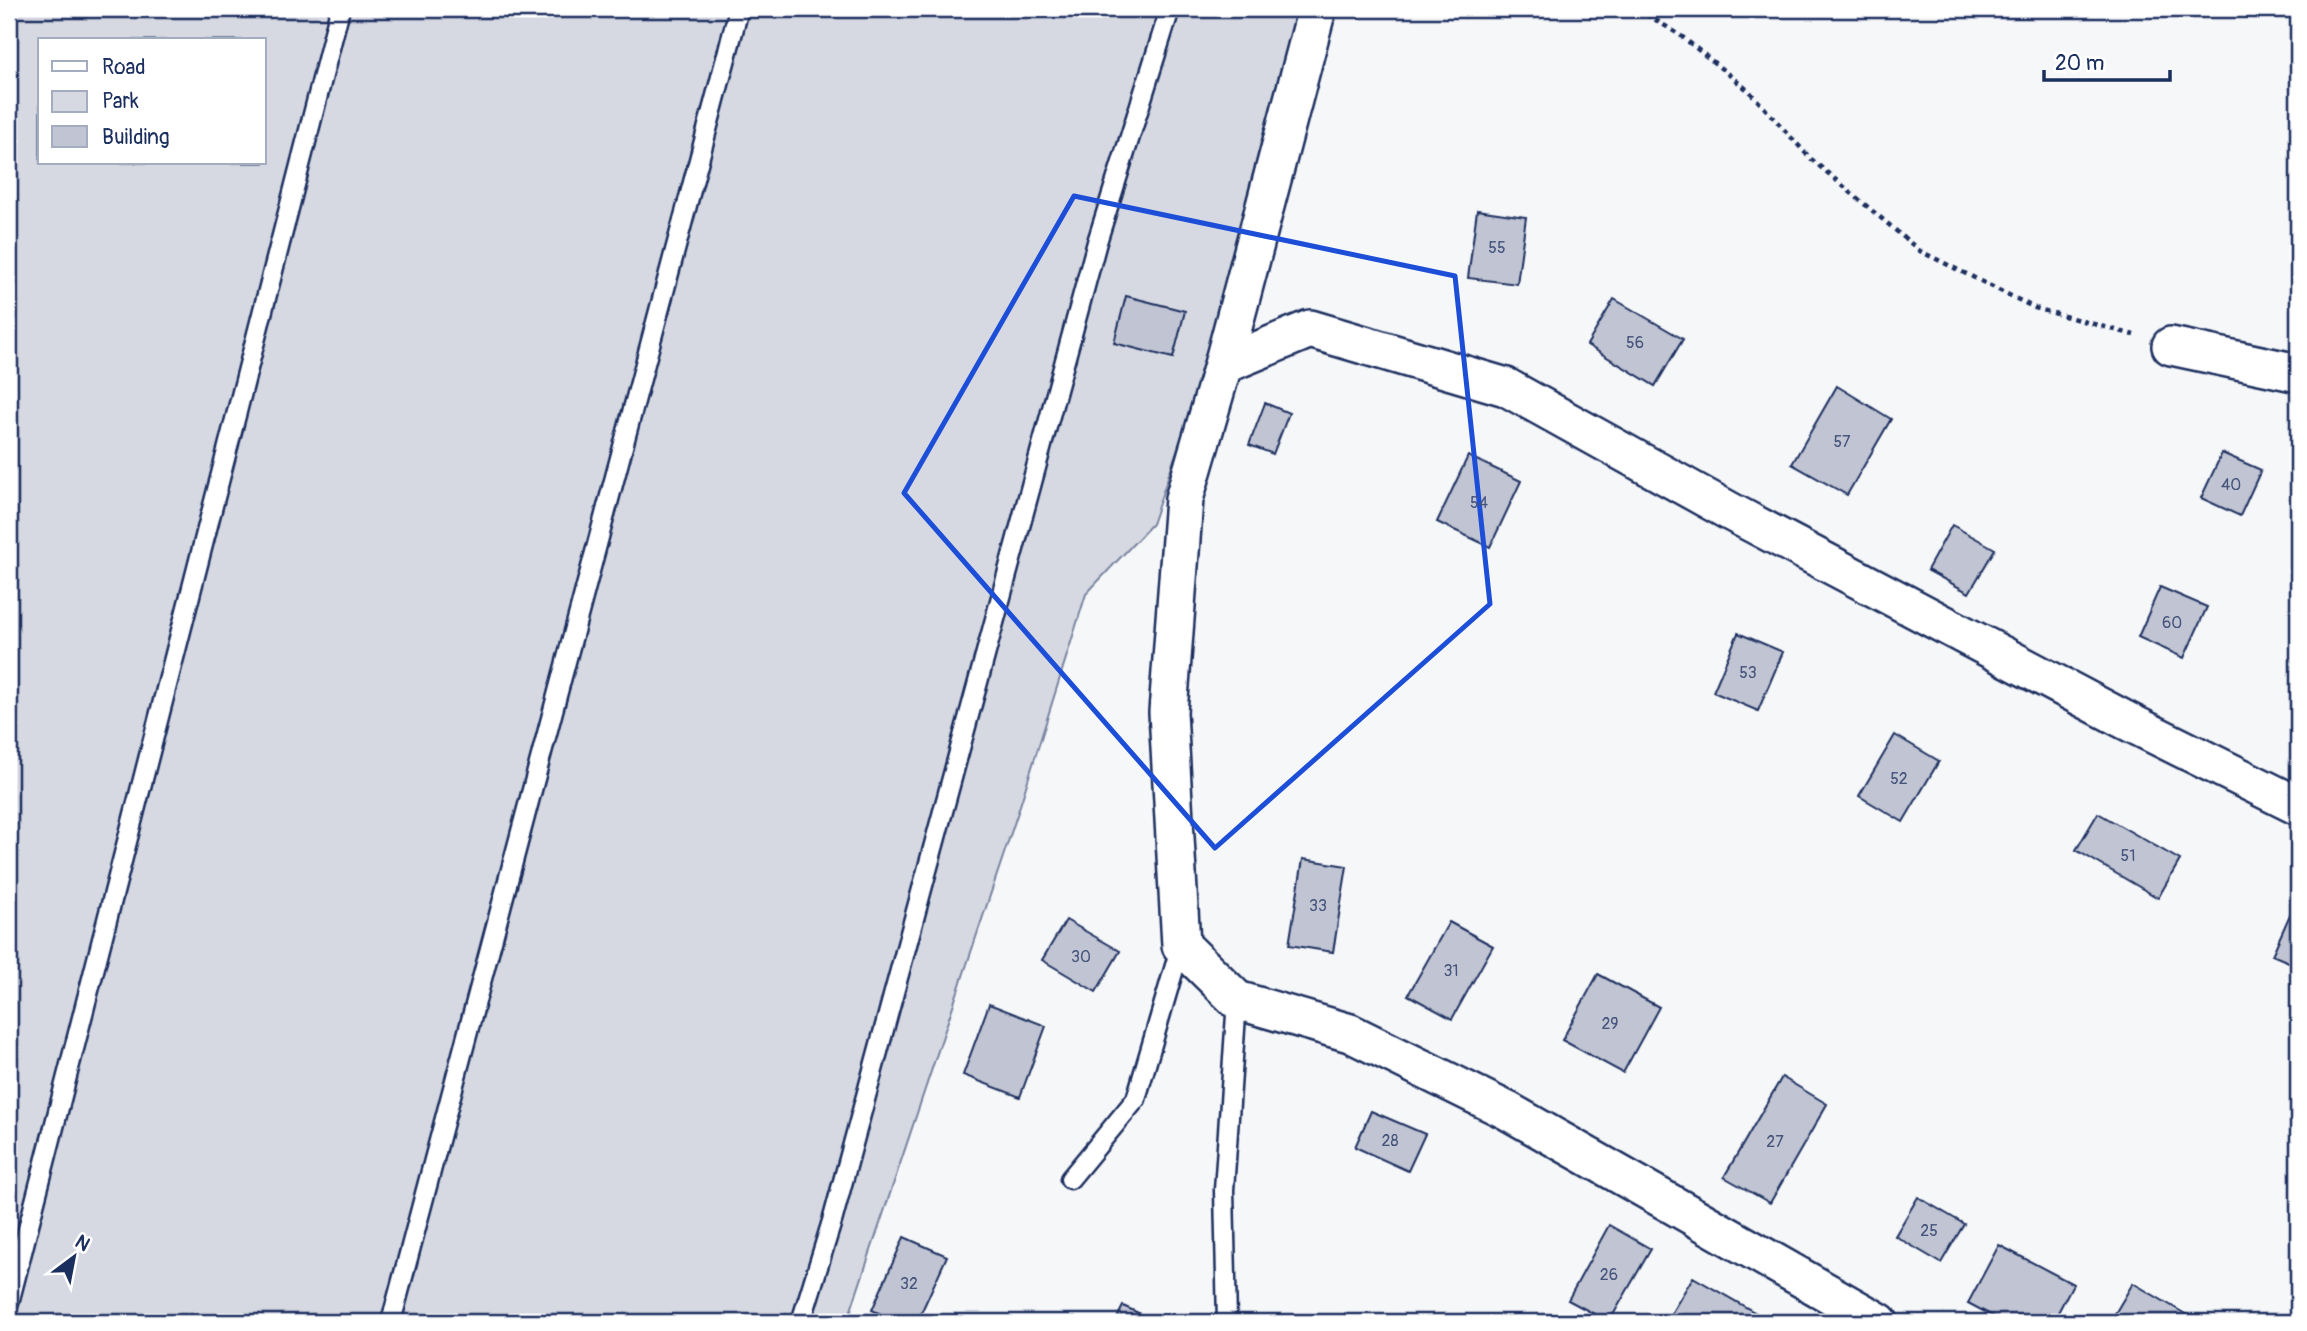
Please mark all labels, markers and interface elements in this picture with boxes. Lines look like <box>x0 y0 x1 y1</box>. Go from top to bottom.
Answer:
legend <box>38 38 266 164</box>
scale bar <box>2044 38 2170 82</box>
text: 20 m <box>2055 50 2104 77</box>
text: Road <box>102 54 146 81</box>
text: Park <box>102 88 139 115</box>
text: Building <box>102 124 169 151</box>
house number: 55 <box>1488 238 1506 258</box>
house number: 56 <box>1626 333 1644 353</box>
house number: 57 <box>1833 432 1851 452</box>
house number: 40 <box>2221 475 2241 495</box>
house number: 54 <box>1470 493 1488 513</box>
house number: 60 <box>2162 613 2182 633</box>
house number: 53 <box>1739 663 1757 683</box>
house number: 52 <box>1890 769 1908 789</box>
house number: 51 <box>2121 846 2135 866</box>
house number: 33 <box>1309 896 1327 916</box>
house number: 30 <box>1071 947 1091 967</box>
house number: 31 <box>1443 961 1459 981</box>
house number: 29 <box>1601 1014 1619 1034</box>
house number: 28 <box>1381 1131 1399 1151</box>
house number: 27 <box>1766 1132 1784 1152</box>
house number: 25 <box>1920 1221 1938 1241</box>
north arrow <box>38 1222 108 1292</box>
text: N <box>71 1230 94 1257</box>
house number: 26 <box>1600 1265 1618 1285</box>
house number: 32 <box>900 1274 918 1294</box>

